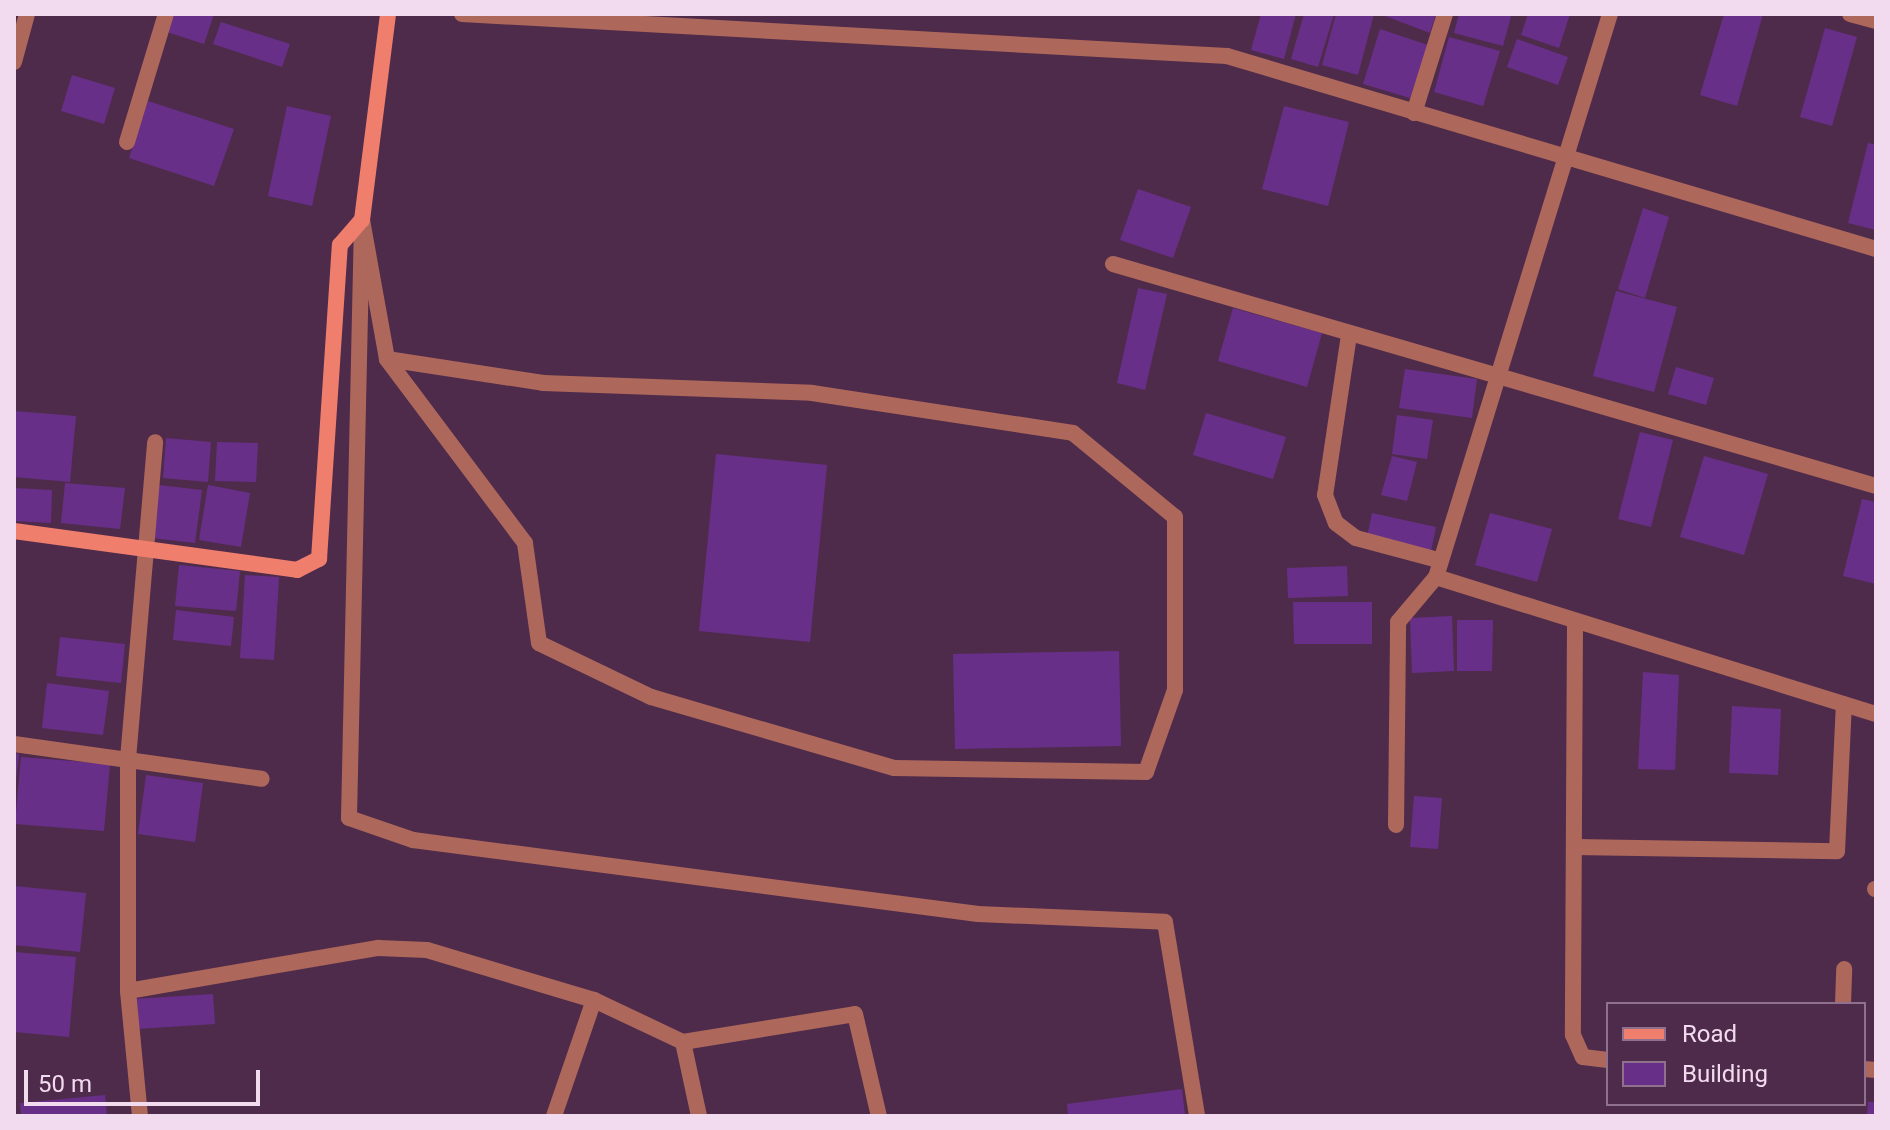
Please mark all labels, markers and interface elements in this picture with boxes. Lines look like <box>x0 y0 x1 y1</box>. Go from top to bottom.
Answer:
legend <box>1606 1002 1866 1106</box>
text: Road <box>1682 1020 1737 1048</box>
scale bar <box>28 1054 264 1104</box>
text: Building <box>1682 1060 1768 1088</box>
text: 50 m <box>38 1070 92 1098</box>

